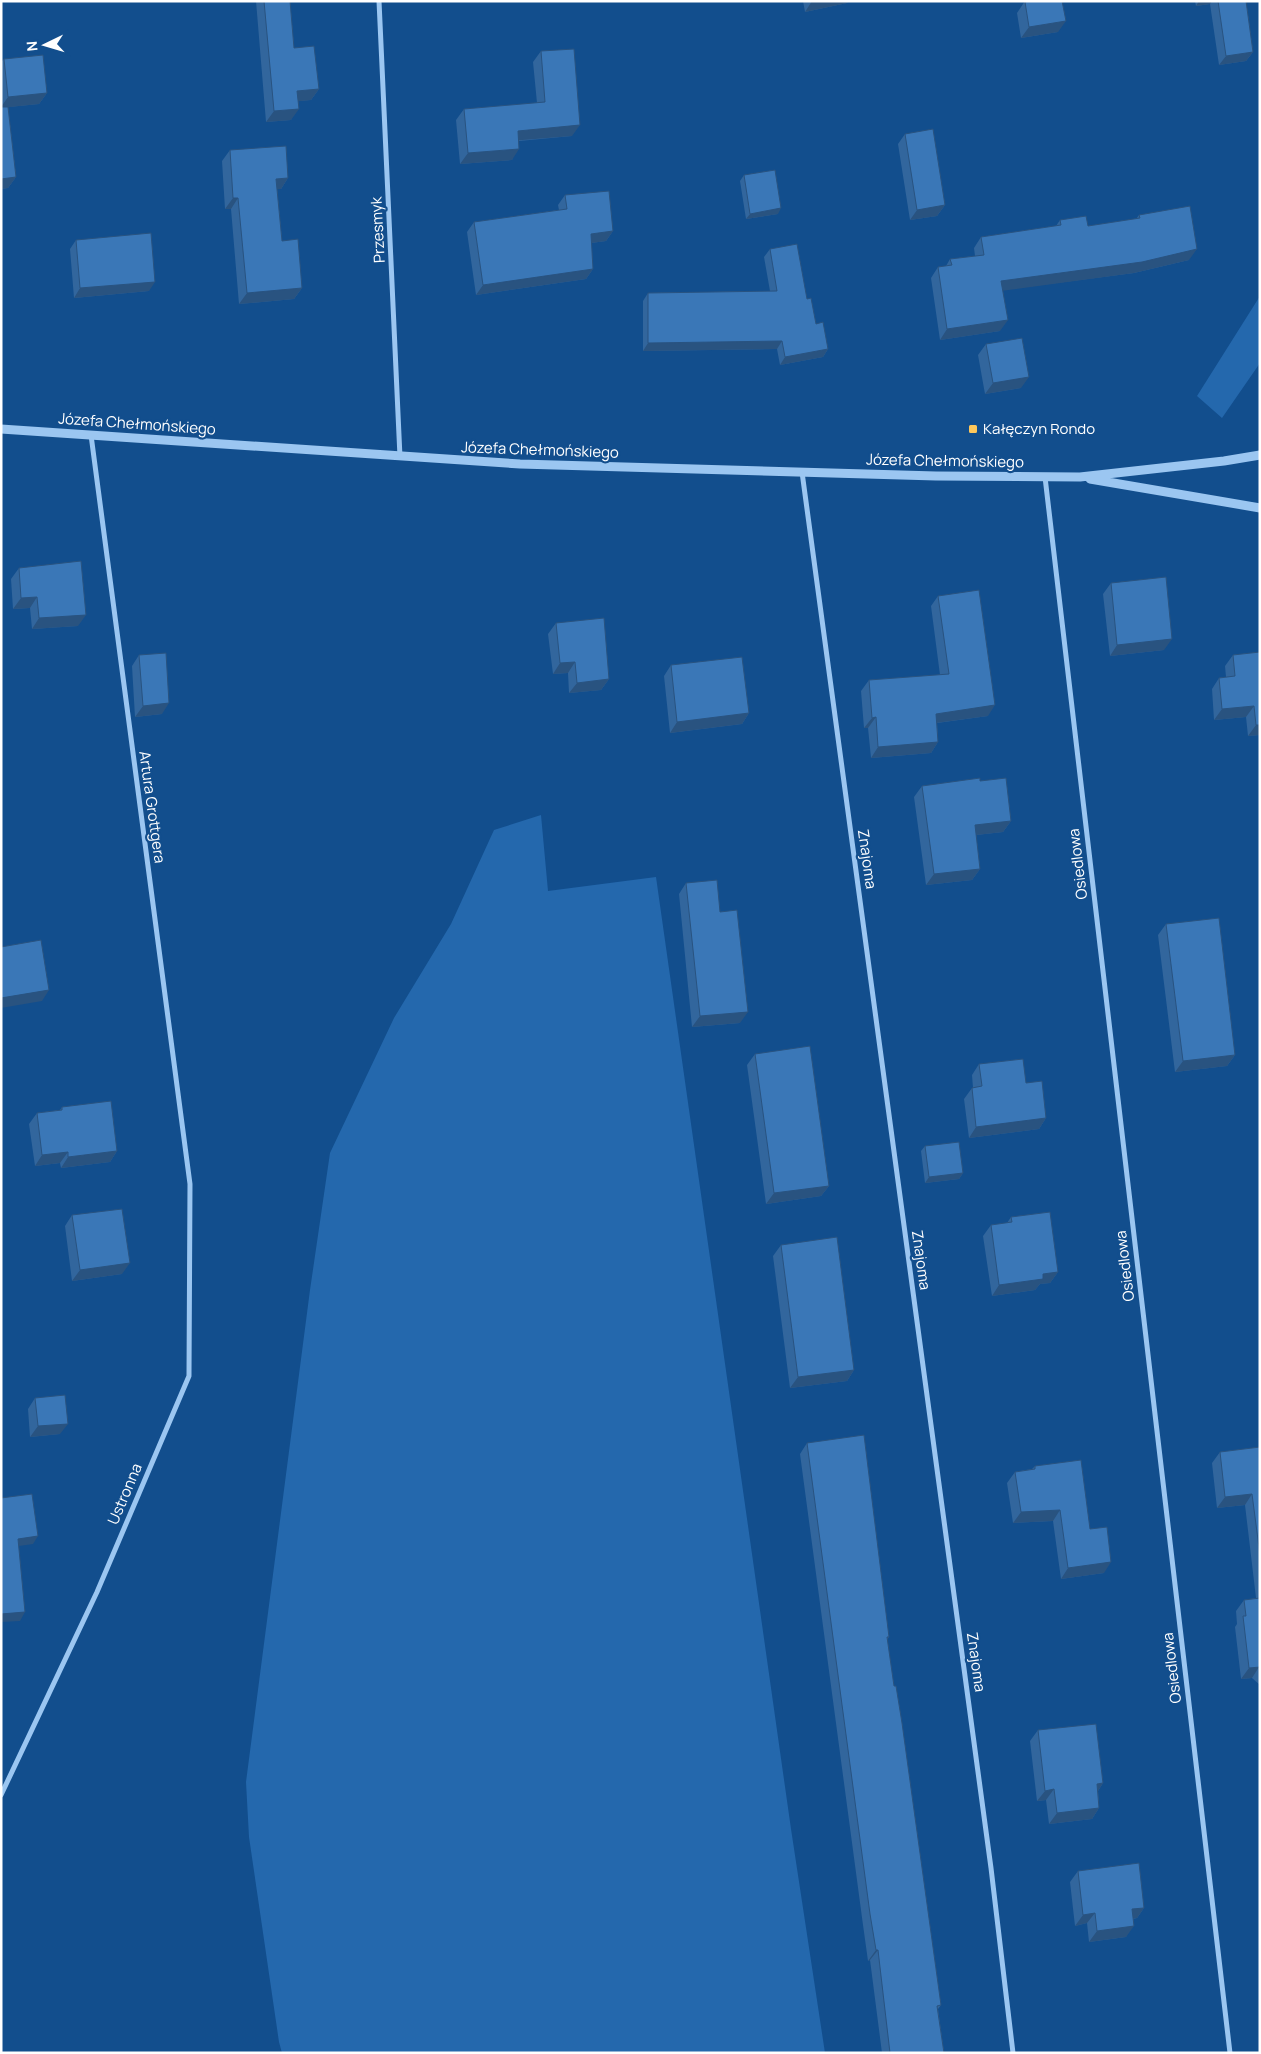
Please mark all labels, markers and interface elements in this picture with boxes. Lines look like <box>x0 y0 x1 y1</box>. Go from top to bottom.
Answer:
north arrow <box>20 20 70 70</box>
text: N <box>22 40 41 52</box>
street label: Przesmyk <box>365 196 390 264</box>
street label: Józefa Chełmońskiego <box>58 408 217 439</box>
place label: Kałęczyn Rondo <box>983 418 1095 439</box>
marker: Kałęczyn Rondo <box>967 423 979 435</box>
street label: Józefa Chełmońskiego <box>461 436 619 463</box>
street label: Józefa Chełmońskiego <box>866 449 1024 472</box>
street label: Artura Grottgera <box>134 749 171 864</box>
street label: Osiedlowa <box>1063 827 1092 901</box>
street label: Znajoma <box>853 828 882 890</box>
street label: Znajoma <box>907 1229 936 1291</box>
street label: Osiedlowa <box>1110 1229 1139 1303</box>
street label: Ustronna <box>102 1460 147 1528</box>
street label: Znajoma <box>962 1631 991 1693</box>
street label: Osiedlowa <box>1157 1631 1186 1705</box>

